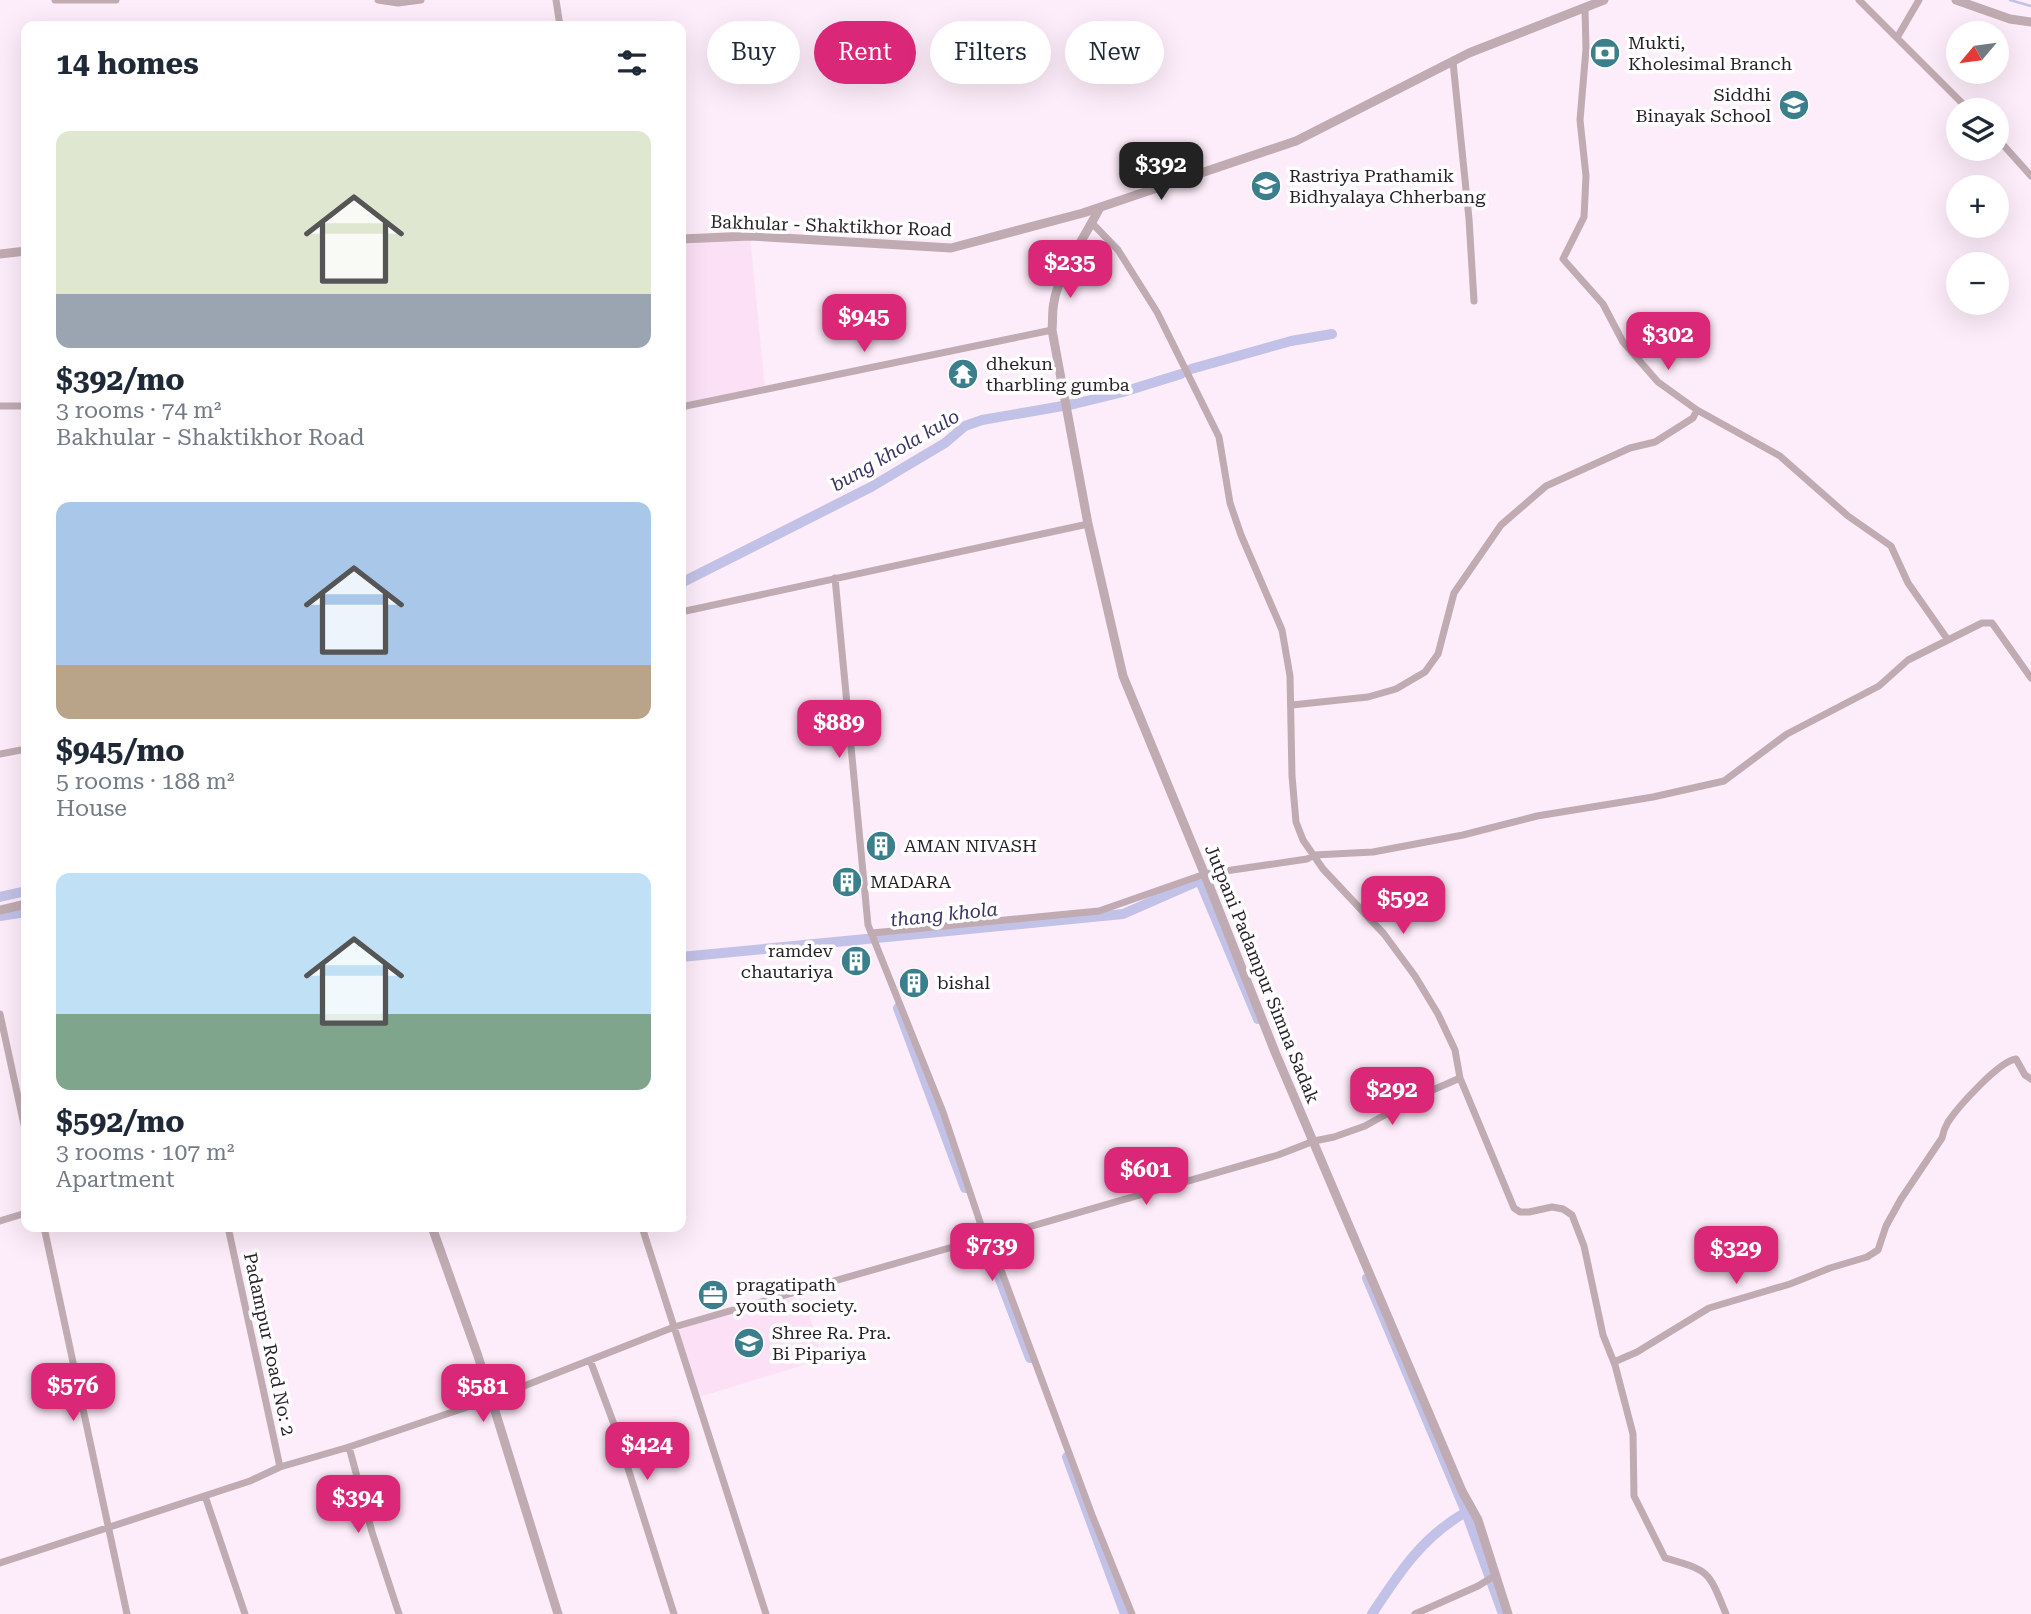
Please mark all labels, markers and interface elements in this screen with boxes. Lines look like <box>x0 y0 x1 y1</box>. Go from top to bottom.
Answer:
chip: Buy <box>707 21 800 84</box>
chip: Rent <box>814 21 916 84</box>
chip: Filters <box>930 21 1051 84</box>
chip: New <box>1065 21 1164 84</box>
north arrow <box>1946 21 2009 84</box>
map controls <box>1946 21 2009 315</box>
place label: Mukti, Kholesimal Branch <box>1628 32 1792 74</box>
bank icon: Mukti, Kholesimal Branch <box>1588 36 1622 70</box>
icon: filters <box>613 44 651 82</box>
text: 14 homes <box>56 46 199 81</box>
place label: Siddhi Binayak School <box>1635 84 1771 126</box>
school or university icon: Siddhi Binayak School <box>1777 88 1811 122</box>
button: layers <box>1946 98 2009 161</box>
pin: $392 <box>1120 142 1202 202</box>
text: $392 <box>1135 151 1187 178</box>
place label: Rastriya Prathamik Bidhyalaya Chherbang <box>1289 165 1486 207</box>
school or university icon: Rastriya Prathamik Bidhyalaya Chherbang <box>1249 169 1283 203</box>
button: + <box>1946 175 2009 238</box>
icon: home <box>291 176 417 302</box>
street label: Bakhular - Shaktikhor Road <box>710 211 952 240</box>
pin: $235 <box>1029 240 1111 300</box>
text: $235 <box>1044 249 1096 276</box>
button: − <box>1946 252 2009 315</box>
pin: $945 <box>823 294 905 354</box>
text: $945 <box>838 303 890 330</box>
pin: $302 <box>1627 312 1709 372</box>
text: $302 <box>1642 321 1694 348</box>
place label: dhekun tharbling gumba <box>986 353 1130 395</box>
temple icon: dhekun tharbling gumba <box>946 357 980 391</box>
text: $392/mo <box>56 362 185 397</box>
text: 3 rooms · 74 m² <box>56 397 222 424</box>
water label: bung khola kulo <box>827 404 963 496</box>
text: Bakhular - Shaktikhor Road <box>56 424 364 451</box>
icon: home <box>291 547 417 673</box>
pin: $889 <box>798 700 880 760</box>
text: $889 <box>813 709 865 736</box>
text: $945/mo <box>56 733 185 768</box>
text: 5 rooms · 188 m² <box>56 768 234 795</box>
text: House <box>56 795 127 822</box>
building icon: AMAN NIVASH <box>864 829 898 863</box>
place label: AMAN NIVASH <box>904 835 1037 856</box>
street label: Jutpani Padampur Simna Sadak <box>1201 841 1324 1106</box>
building icon: MADARA <box>830 865 864 899</box>
place label: MADARA <box>870 871 952 892</box>
pin: $592 <box>1362 876 1444 936</box>
text: $592 <box>1377 885 1429 912</box>
water label: thang khola <box>889 897 999 932</box>
icon: home <box>291 918 417 1044</box>
place label: ramdev chautariya <box>741 940 834 982</box>
building icon: ramdev chautariya <box>839 944 873 978</box>
building icon: bishal <box>897 966 931 1000</box>
place label: bishal <box>937 972 990 993</box>
pin: $292 <box>1351 1068 1433 1127</box>
text: $292 <box>1366 1076 1418 1103</box>
text: $592/mo <box>56 1104 185 1139</box>
text: 3 rooms · 107 m² <box>56 1139 234 1166</box>
pin: $601 <box>1105 1148 1187 1207</box>
text: $601 <box>1120 1156 1172 1183</box>
text: Apartment <box>56 1166 175 1193</box>
pin: $739 <box>951 1224 1033 1283</box>
pin: $329 <box>1695 1226 1777 1286</box>
text: $739 <box>966 1232 1018 1259</box>
text: $329 <box>1710 1235 1762 1262</box>
street label: Padampur Road No: 2 <box>240 1250 299 1437</box>
place label: pragatipath youth society. <box>736 1274 857 1316</box>
office icon: pragatipath youth society. <box>696 1278 730 1312</box>
place label: Shree Ra. Pra. Bi Pipariya <box>772 1322 891 1364</box>
school or university icon: Shree Ra. Pra. Bi Pipariya <box>732 1326 766 1360</box>
pin: $576 <box>32 1364 114 1423</box>
pin: $581 <box>442 1364 524 1424</box>
text: $576 <box>47 1372 99 1399</box>
text: $581 <box>457 1373 509 1400</box>
pin: $424 <box>606 1422 688 1482</box>
text: $424 <box>621 1431 673 1458</box>
pin: $394 <box>317 1476 399 1535</box>
text: $394 <box>332 1484 384 1511</box>

